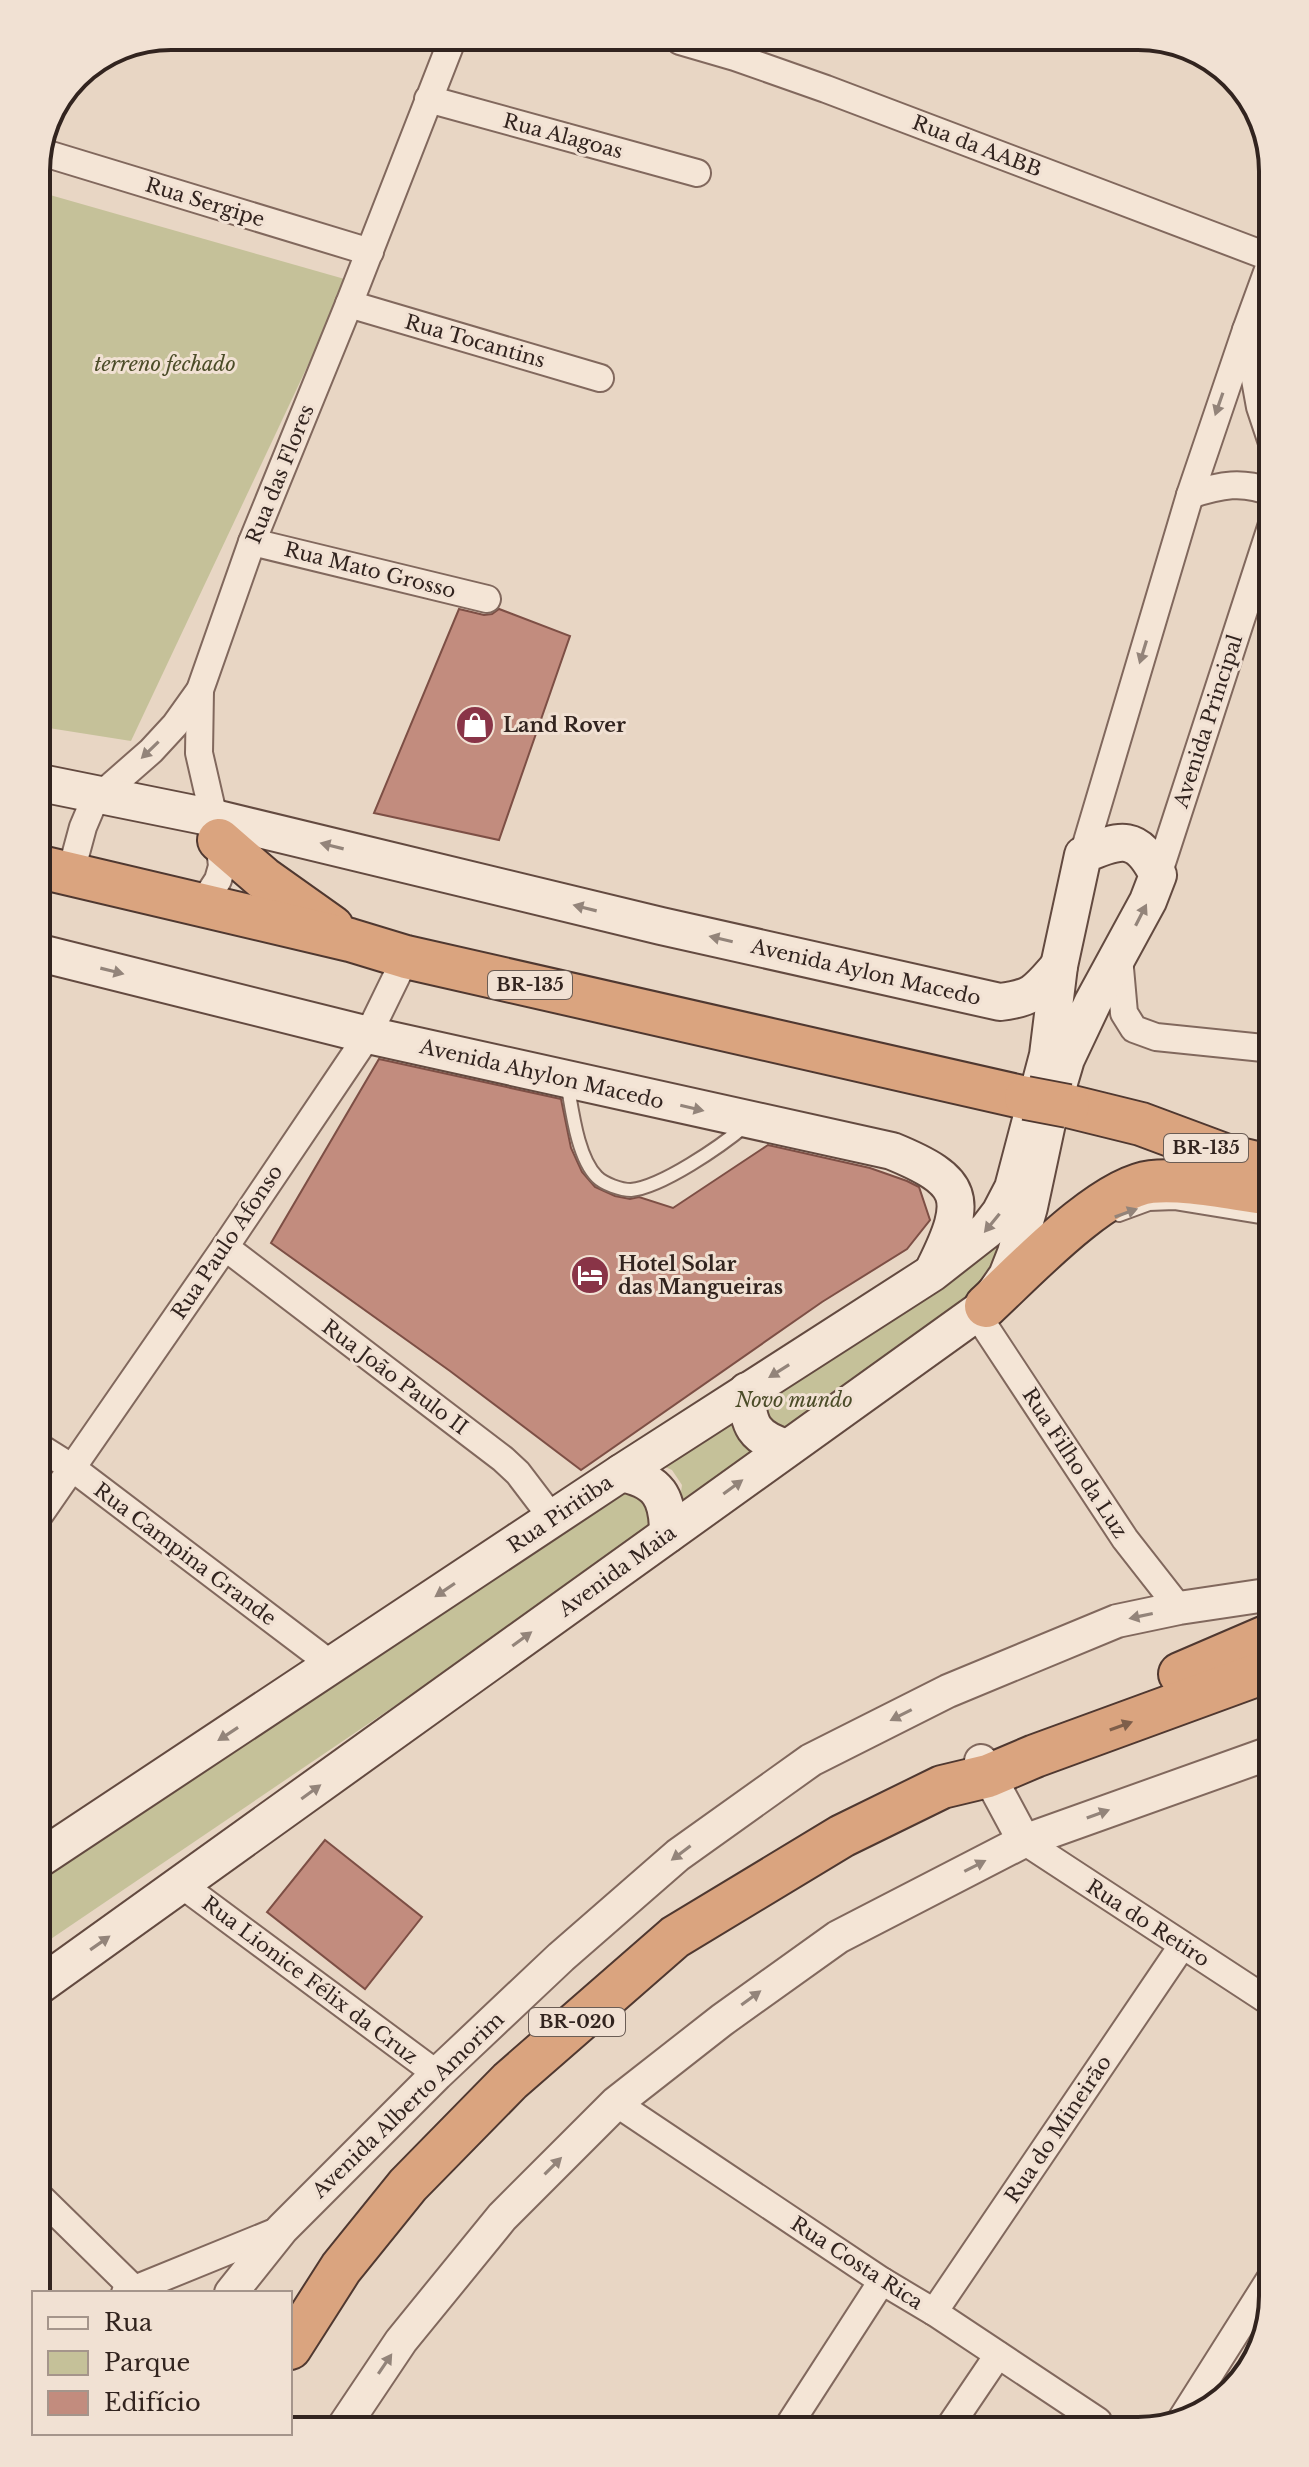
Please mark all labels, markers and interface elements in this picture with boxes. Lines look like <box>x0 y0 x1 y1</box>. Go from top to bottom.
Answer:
street label: Rua Alagoas <box>500 108 626 164</box>
street label: Rua da AABB <box>909 110 1045 182</box>
street label: Rua Sergipe <box>142 172 268 232</box>
street label: Rua Tocantins <box>402 309 548 373</box>
park label: terreno fechado <box>94 352 236 376</box>
one-way arrow <box>1213 392 1225 416</box>
street label: Rua das Flores <box>241 401 319 547</box>
street label: Rua Mato Grosso <box>282 537 458 603</box>
street label: Avenida Principal <box>1168 631 1247 812</box>
one-way arrow <box>1136 641 1149 665</box>
shop icon: Land Rover <box>454 704 496 746</box>
place label: Land Rover <box>503 713 626 737</box>
one-way arrow <box>141 741 160 759</box>
one-way arrow <box>320 840 345 852</box>
one-way arrow <box>572 901 597 913</box>
one-way arrow <box>1134 903 1147 926</box>
one-way arrow <box>709 933 734 945</box>
street label: Avenida Aylon Macedo <box>748 934 983 1010</box>
one-way arrow <box>99 965 124 978</box>
road number: BR-135 <box>488 971 572 999</box>
street label: Avenida Ahylon Macedo <box>417 1034 666 1114</box>
one-way arrow <box>679 1102 704 1115</box>
road number: BR-135 <box>1164 1134 1248 1162</box>
street label: Rua Paulo Afonso <box>167 1160 287 1324</box>
one-way arrow <box>1114 1206 1138 1219</box>
one-way arrow <box>984 1212 1001 1232</box>
place label: Hotel Solar das Mangueiras <box>618 1252 783 1299</box>
hotel icon: Hotel Solar das Mangueiras <box>569 1254 611 1296</box>
street label: Rua João Paulo II <box>318 1314 472 1440</box>
one-way arrow <box>769 1363 790 1378</box>
street label: Rua Filho da Luz <box>1017 1383 1133 1543</box>
park label: Novo mundo <box>734 1388 853 1412</box>
street label: Rua Piritiba <box>503 1470 618 1558</box>
street label: Rua Campina Grande <box>89 1478 281 1630</box>
one-way arrow <box>722 1480 743 1495</box>
street label: Avenida Maia <box>553 1520 681 1622</box>
one-way arrow <box>434 1583 456 1597</box>
one-way arrow <box>1128 1610 1153 1623</box>
one-way arrow <box>511 1632 532 1648</box>
one-way arrow <box>889 1708 912 1722</box>
one-way arrow <box>1109 1719 1133 1732</box>
one-way arrow <box>218 1726 239 1741</box>
one-way arrow <box>300 1784 322 1800</box>
one-way arrow <box>1086 1808 1110 1820</box>
one-way arrow <box>671 1844 691 1860</box>
one-way arrow <box>963 1860 986 1873</box>
street label: Rua do Retiro <box>1082 1874 1214 1972</box>
street label: Rua Lionice Félix da Cruz <box>197 1891 423 2069</box>
one-way arrow <box>89 1936 110 1951</box>
one-way arrow <box>741 1991 762 2007</box>
street label: Avenida Alberto Amorim <box>307 2007 509 2204</box>
road number: BR-020 <box>529 2008 625 2036</box>
street label: Rua do Mineirão <box>1000 2051 1116 2207</box>
one-way arrow <box>543 2157 562 2176</box>
street label: Rua Costa Rica <box>787 2211 928 2315</box>
legend <box>32 2291 292 2435</box>
text: Rua <box>104 2308 153 2337</box>
text: Parque <box>104 2348 190 2377</box>
one-way arrow <box>378 2353 392 2375</box>
text: Edifício <box>104 2388 201 2417</box>

